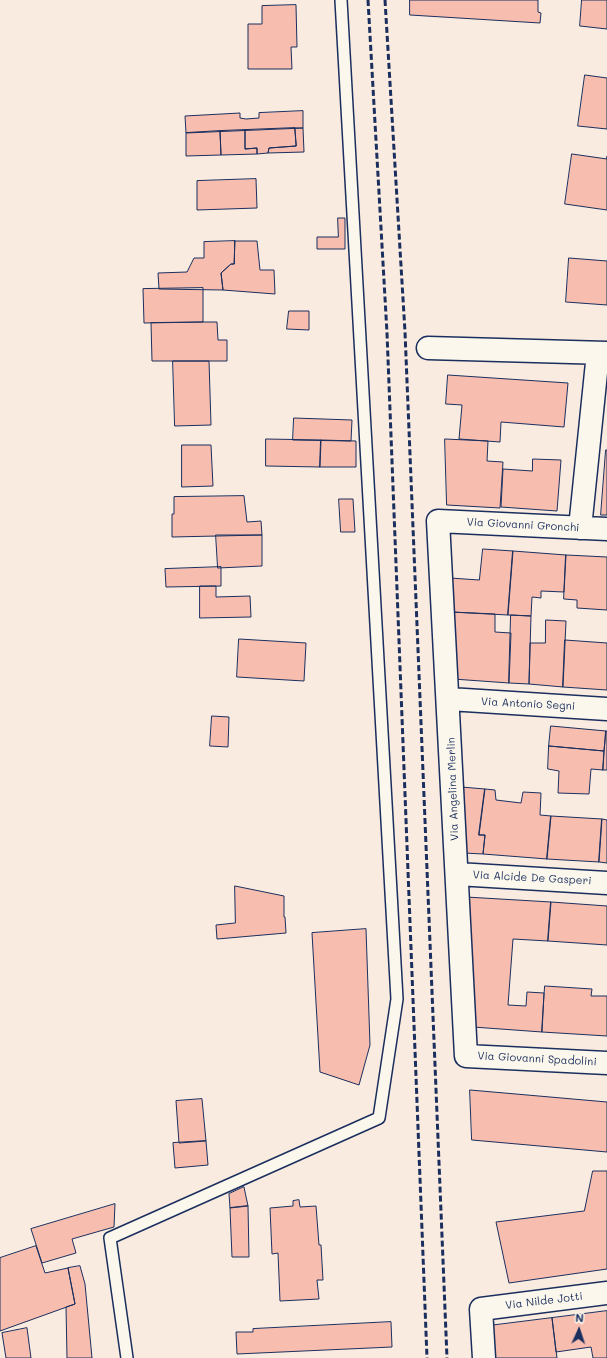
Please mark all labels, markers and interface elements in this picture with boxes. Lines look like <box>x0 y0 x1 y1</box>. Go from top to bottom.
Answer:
street label: Via Giovanni Gronchi <box>466 515 580 535</box>
street label: Via Antonio Segni <box>481 695 575 713</box>
street label: Via Angelina Merlin <box>445 737 461 841</box>
street label: Via Alcide De Gasperi <box>472 868 592 888</box>
street label: Via Giovanni Spadolini <box>477 1049 597 1069</box>
street label: Via Nilde Jotti <box>505 1290 583 1312</box>
north arrow <box>559 1310 599 1350</box>
text: N <box>575 1310 584 1325</box>

